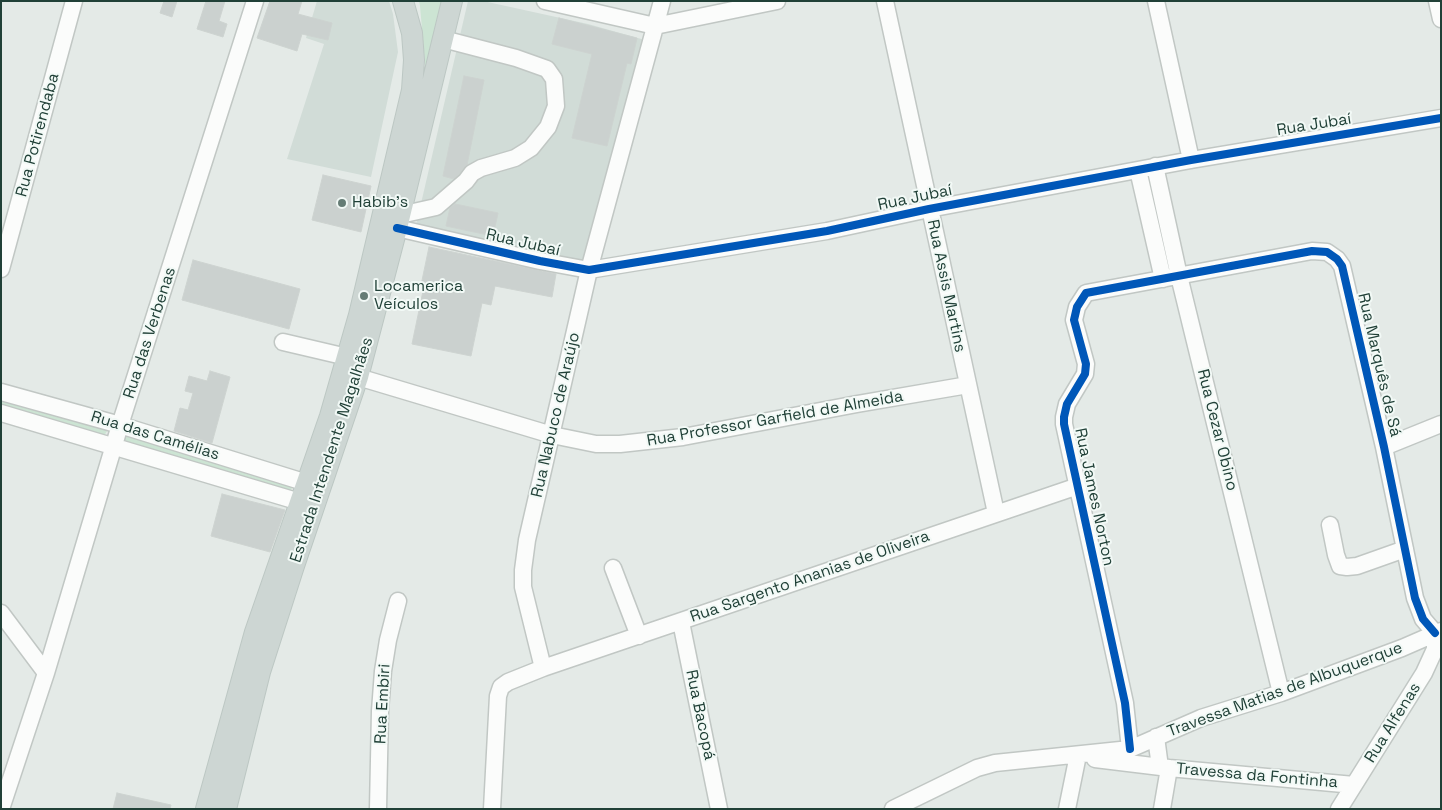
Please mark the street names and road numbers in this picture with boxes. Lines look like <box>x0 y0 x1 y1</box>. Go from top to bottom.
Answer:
street label: Rua Potirendaba <box>12 71 64 199</box>
street label: Rua Jubaí <box>1275 110 1353 140</box>
street label: Rua Jubaí <box>876 181 954 215</box>
street label: Rua Assis Martins <box>923 218 969 354</box>
street label: Rua Jubaí <box>484 225 562 261</box>
street label: Rua das Verbenas <box>120 265 180 401</box>
street label: Rua Marquês de Sá <box>1353 291 1405 439</box>
street label: Rua Nabuco de Araújo <box>528 330 584 500</box>
street label: Estrada Intendente Magalhães <box>286 335 378 565</box>
street label: Rua Cezar Obino <box>1193 367 1241 493</box>
street label: Rua Professor Garfield de Almeida <box>645 387 905 451</box>
street label: Rua das Camélias <box>88 407 222 465</box>
street label: Rua James Norton <box>1070 426 1118 568</box>
street label: Rua Sargento Ananias de Oliveira <box>688 527 932 627</box>
street label: Travessa Matias de Albuquerque <box>1165 638 1405 742</box>
street label: Rua Embiri <box>371 663 395 745</box>
street label: Rua Bacopá <box>681 668 719 762</box>
street label: Rua Alfenas <box>1361 679 1425 767</box>
street label: Travessa da Fontinha <box>1175 759 1339 793</box>

